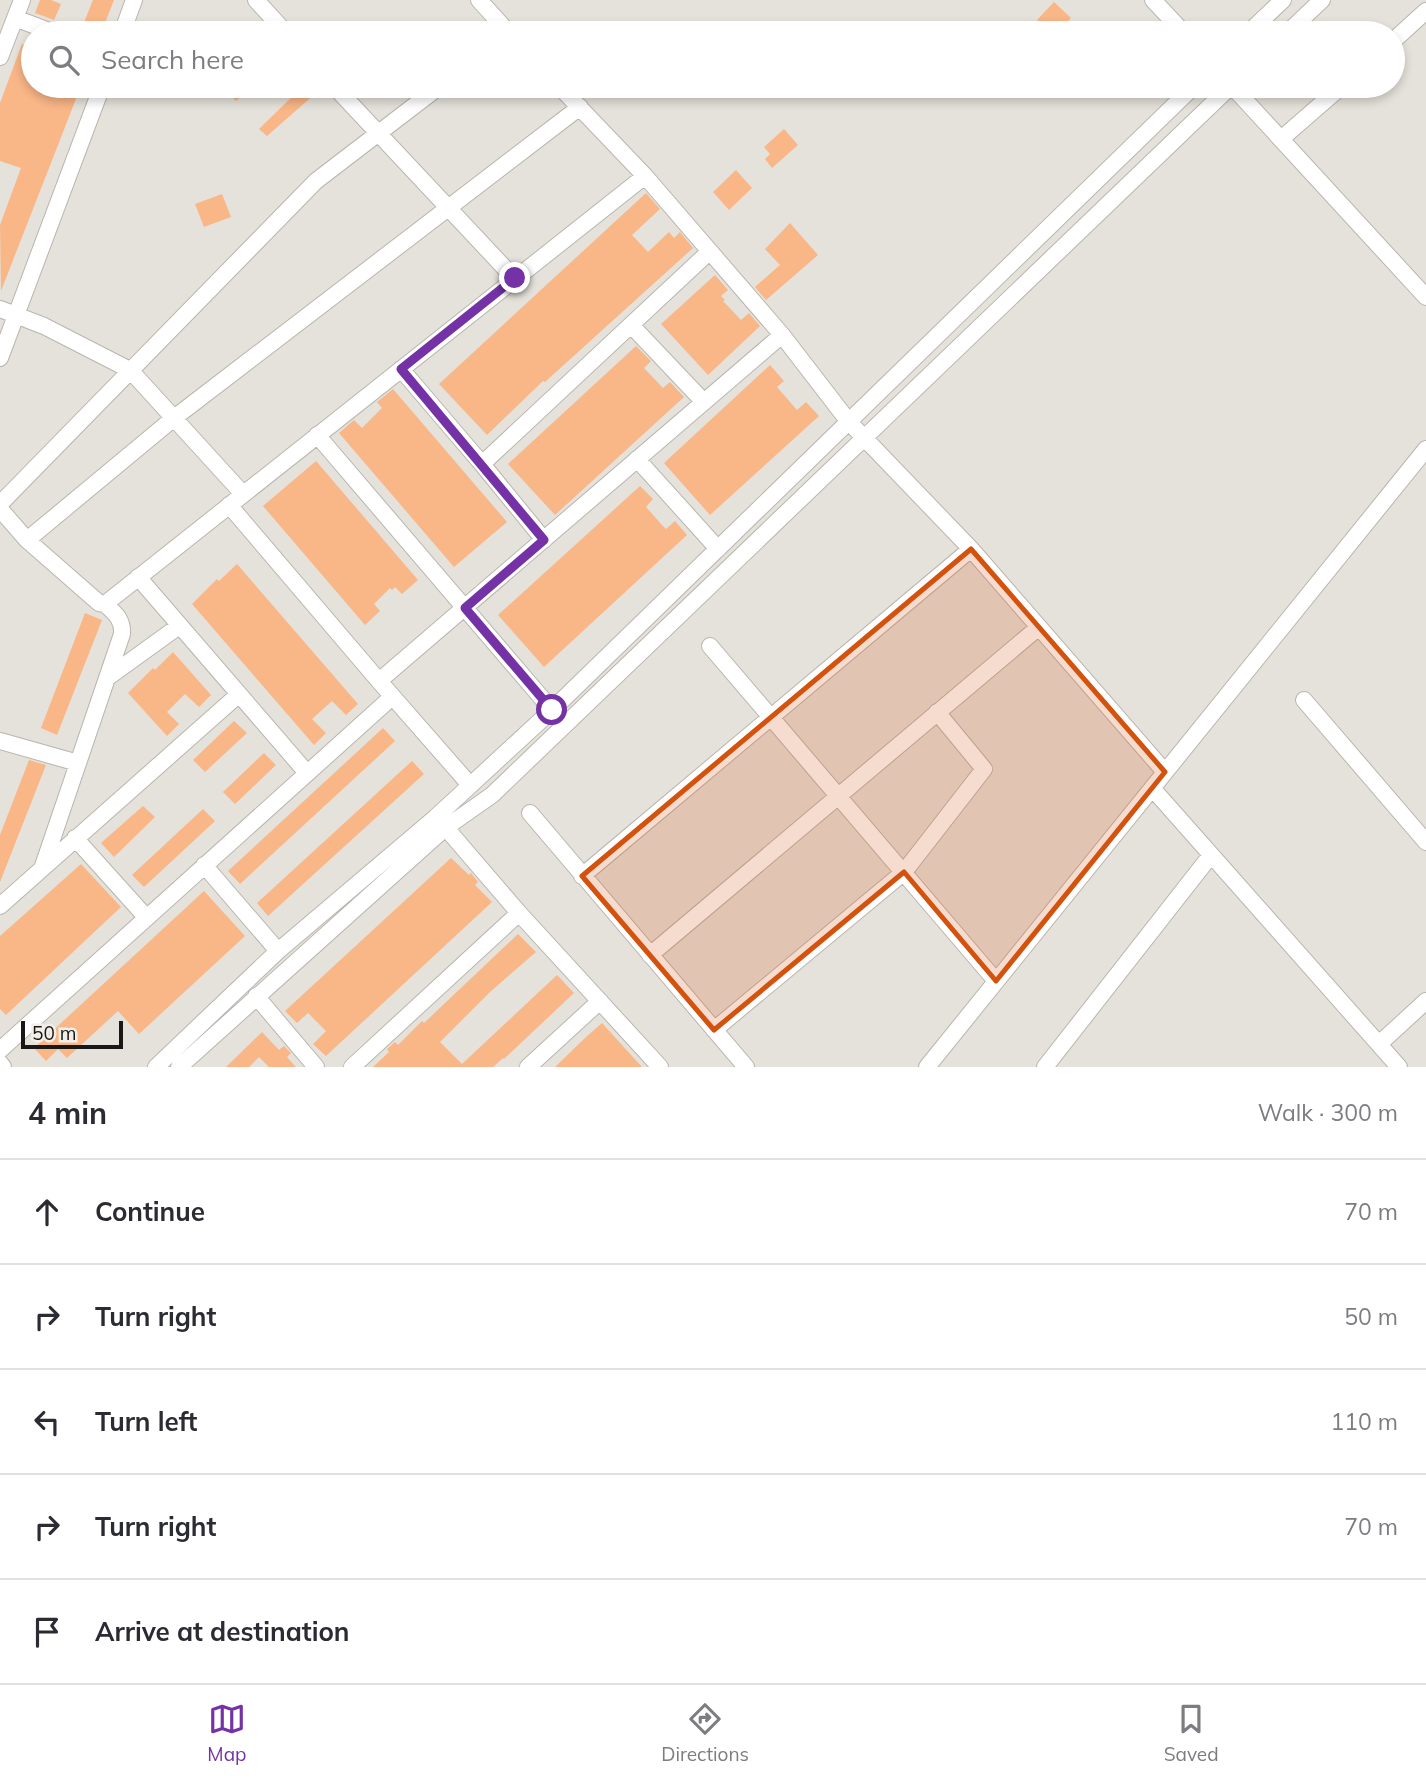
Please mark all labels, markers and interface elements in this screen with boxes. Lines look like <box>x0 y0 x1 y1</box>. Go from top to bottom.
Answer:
search box <box>21 21 1405 98</box>
icon: search <box>45 41 83 79</box>
text: Search here <box>101 43 244 76</box>
route end <box>499 262 530 293</box>
route start <box>536 694 567 725</box>
scale bar <box>21 1018 122 1050</box>
text: 50 m <box>32 1021 76 1045</box>
text: 4 min <box>28 1094 107 1132</box>
text: Walk · 300 m <box>1258 1098 1398 1127</box>
icon: ahead <box>28 1193 66 1231</box>
text: Continue <box>95 1195 205 1228</box>
text: 70 m <box>1344 1197 1398 1226</box>
icon: right <box>28 1298 66 1336</box>
text: Turn right <box>95 1300 216 1333</box>
text: 50 m <box>1344 1302 1398 1331</box>
icon: left <box>28 1403 66 1441</box>
text: Turn left <box>95 1405 197 1438</box>
text: 110 m <box>1330 1407 1398 1436</box>
icon: right <box>28 1508 66 1546</box>
text: Turn right <box>95 1510 216 1543</box>
text: 70 m <box>1344 1512 1398 1541</box>
icon: arrive <box>28 1613 66 1651</box>
text: Arrive at destination <box>95 1615 350 1648</box>
tab: Map <box>207 1700 246 1766</box>
tab: Directions <box>661 1700 749 1766</box>
tab: Saved <box>1164 1700 1219 1766</box>

